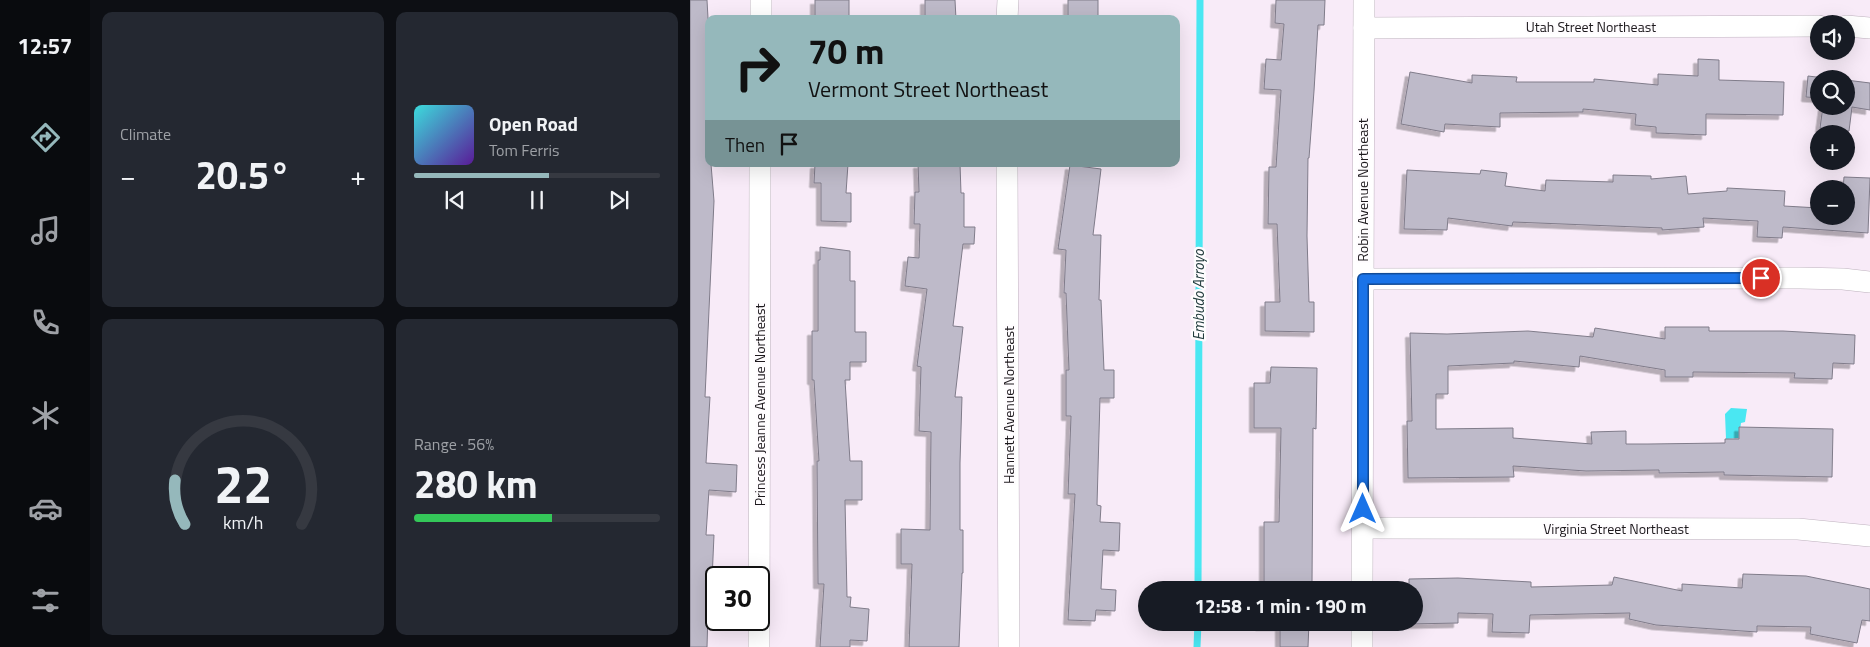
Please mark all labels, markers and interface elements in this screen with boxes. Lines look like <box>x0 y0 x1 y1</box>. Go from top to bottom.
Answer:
map controls <box>1810 15 1855 225</box>
button: sound <box>1810 15 1855 60</box>
street label: Utah Street Northeast <box>1526 16 1656 37</box>
text: 70 m <box>808 24 884 78</box>
text: 12:57 <box>18 29 72 63</box>
icon: right <box>725 35 790 100</box>
button: search <box>1810 70 1855 115</box>
text: Vermont Street Northeast <box>808 72 1048 106</box>
text: Open Road <box>489 109 578 138</box>
street label: Robin Avenue Northeast <box>1352 118 1373 262</box>
icon: directions <box>28 120 63 155</box>
text: Climate <box>120 122 171 146</box>
button: + <box>1810 125 1855 170</box>
text: Then <box>725 130 765 159</box>
icon: arrive <box>775 130 803 158</box>
text: Tom Ferris <box>489 138 560 162</box>
text: 20.5° <box>196 146 290 204</box>
text: − <box>120 154 136 197</box>
text: + <box>350 154 366 197</box>
button: − <box>1810 180 1855 225</box>
icon: previous <box>441 186 469 214</box>
icon: pause <box>523 186 551 214</box>
icon: next <box>605 186 633 214</box>
icon: music <box>28 213 63 248</box>
water label: Embudo Arroyo <box>1187 249 1210 341</box>
pin <box>1740 257 1782 299</box>
icon: arrive <box>1747 264 1775 292</box>
street label: Princess Jeanne Avenue Northeast <box>749 304 770 506</box>
icon: phone <box>28 305 63 340</box>
street label: Hannett Avenue Northeast <box>998 326 1019 484</box>
icon: climate <box>28 398 63 433</box>
text: Range · 56% <box>414 432 494 456</box>
text: 22 <box>214 444 272 523</box>
text: 280 km <box>414 455 538 513</box>
position arrow <box>1336 482 1388 534</box>
icon: car <box>28 491 63 526</box>
text: km/h <box>223 509 263 536</box>
street label: Virginia Street Northeast <box>1543 518 1689 539</box>
speed limit sign: 30 <box>705 566 770 631</box>
icon: filters <box>28 583 63 618</box>
text: 12:58 · 1 min · 190 m <box>1194 591 1367 620</box>

